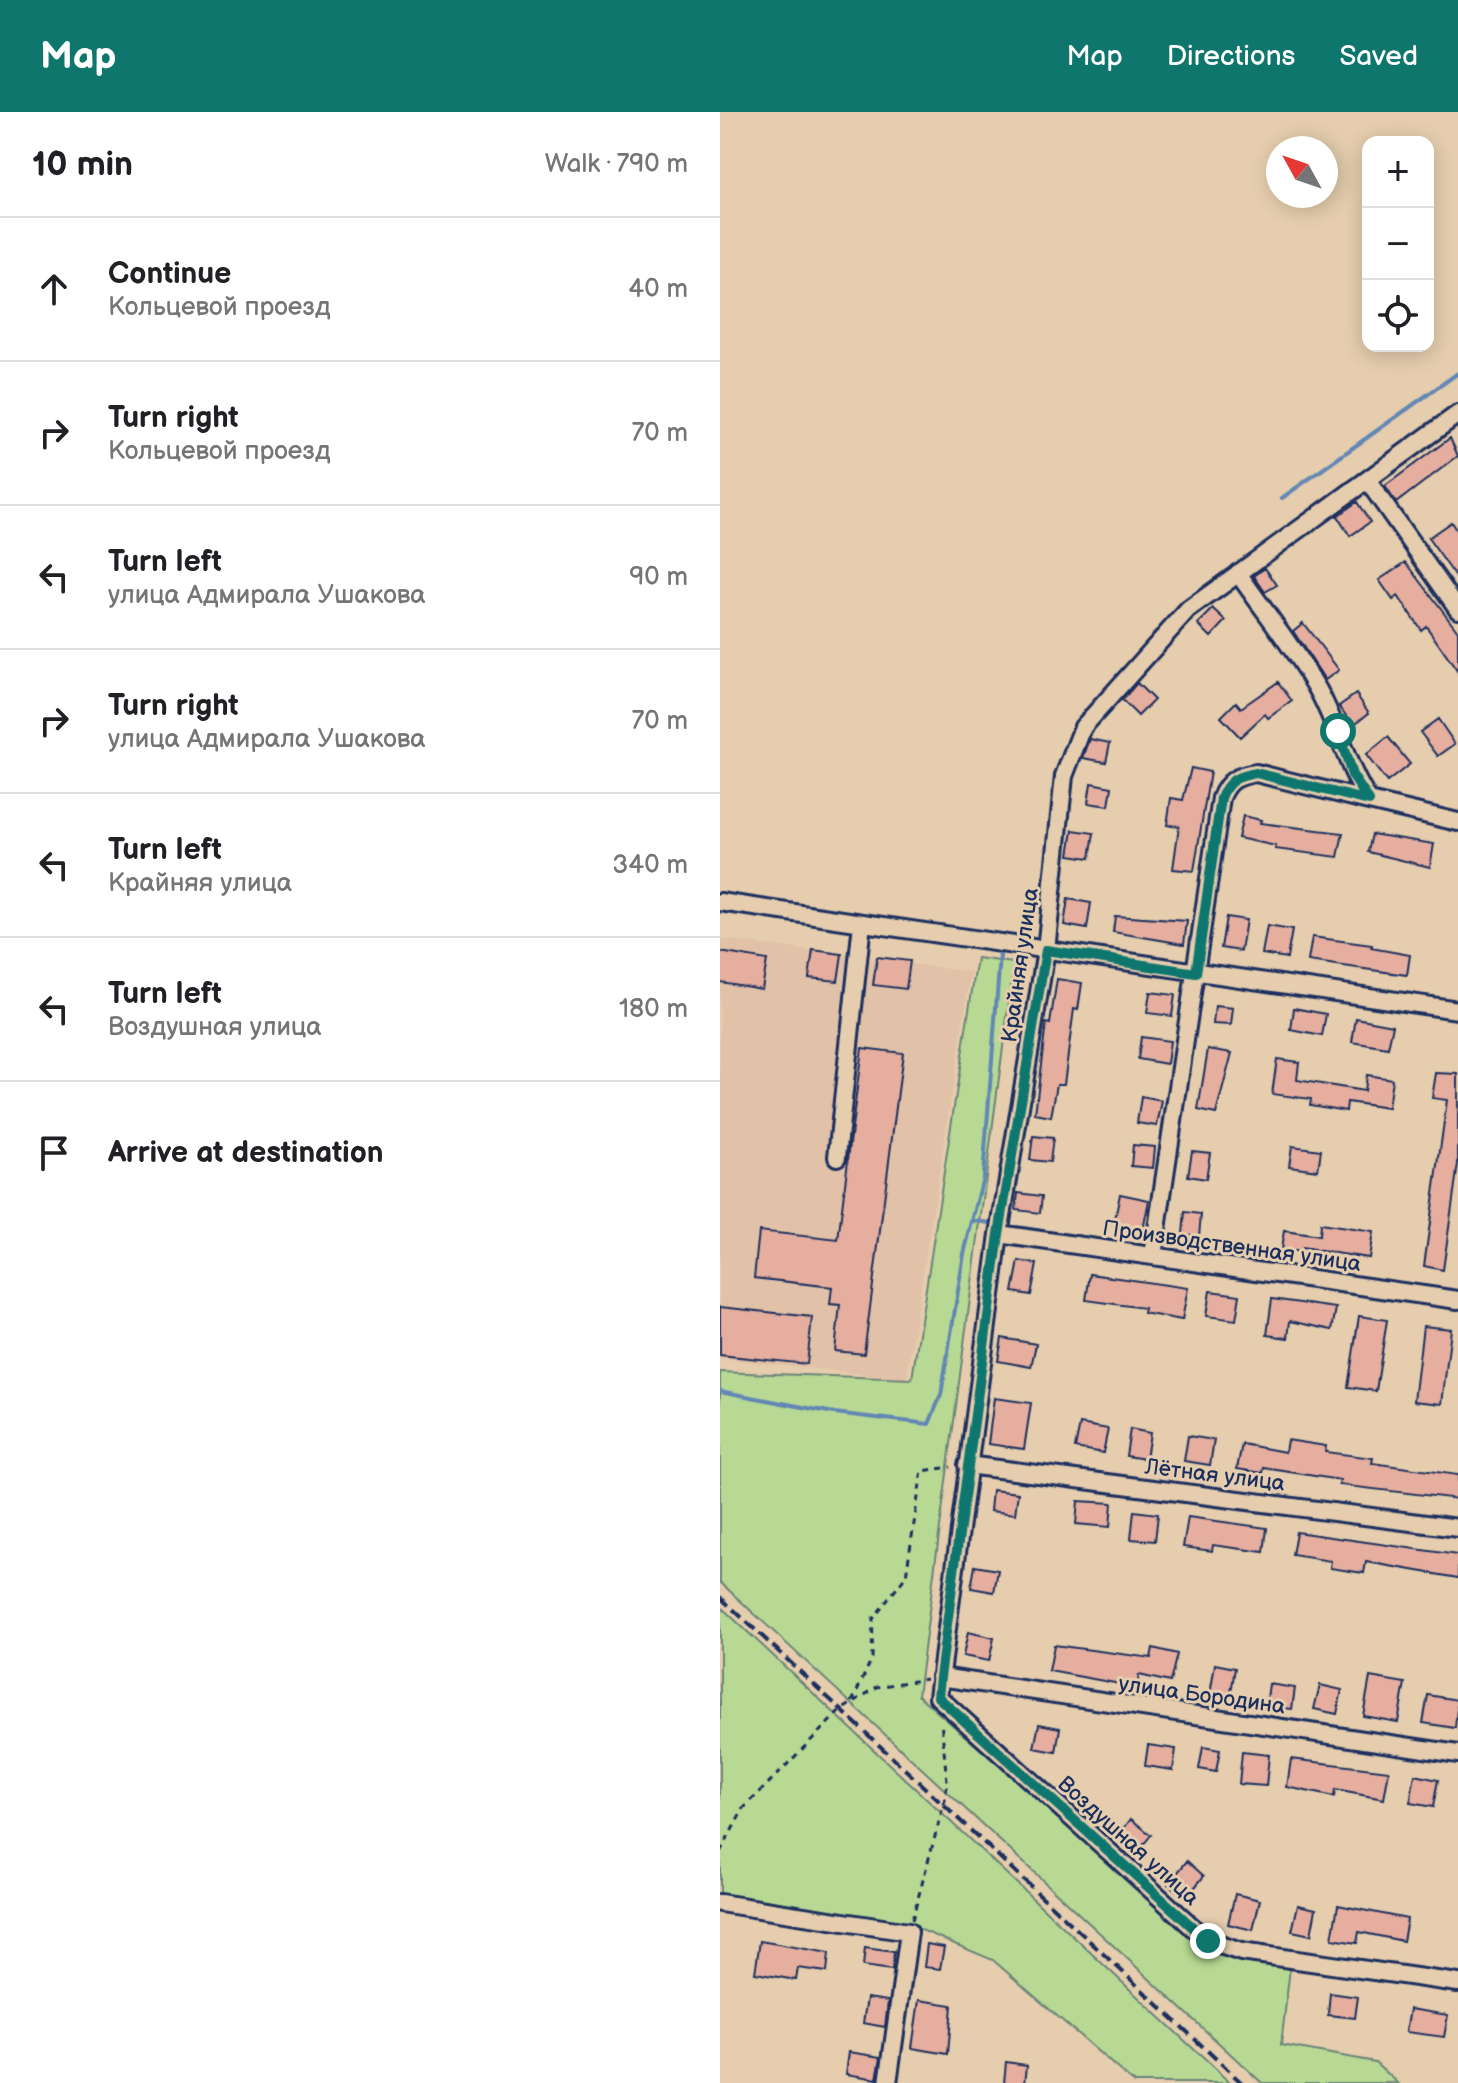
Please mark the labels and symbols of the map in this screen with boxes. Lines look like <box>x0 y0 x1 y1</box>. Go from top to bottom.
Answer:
north arrow <box>1266 136 1338 208</box>
route start <box>1320 713 1356 749</box>
street label: Крайняя улица <box>996 886 1045 1044</box>
street label: Производственная улица <box>1101 1215 1363 1278</box>
street label: Лётная улица <box>1142 1453 1286 1497</box>
street label: улица Бородина <box>1117 1670 1287 1721</box>
street label: Воздушная улица <box>1052 1771 1204 1912</box>
route end <box>1190 1923 1226 1959</box>

